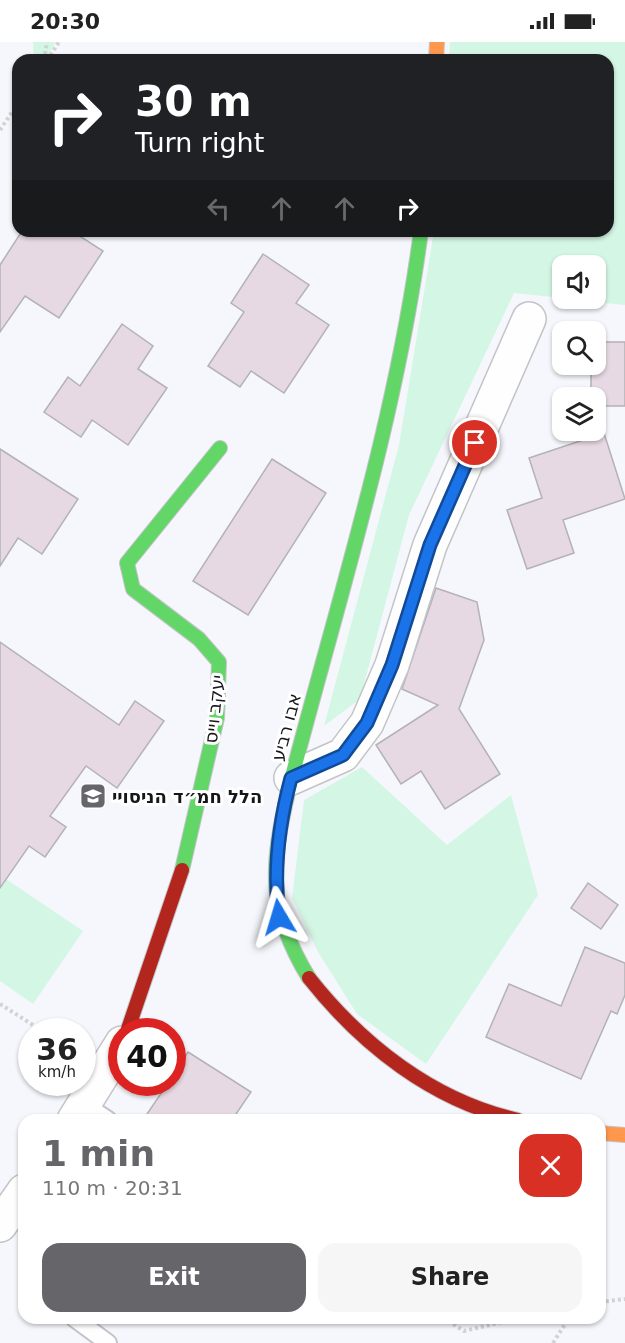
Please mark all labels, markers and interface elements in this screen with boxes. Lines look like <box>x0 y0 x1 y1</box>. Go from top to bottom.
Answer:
text: 20:30 <box>30 9 100 34</box>
text: 30 m <box>135 77 252 126</box>
icon: right <box>36 78 114 156</box>
text: Turn right <box>135 127 264 158</box>
icon: left <box>202 192 235 225</box>
icon: ahead <box>265 192 298 225</box>
icon: ahead <box>328 192 361 225</box>
icon: right <box>391 192 424 225</box>
map controls <box>552 255 606 441</box>
button: sound <box>552 255 606 309</box>
button: search <box>552 321 606 375</box>
button: layers <box>552 387 606 441</box>
pin <box>449 417 500 468</box>
icon: arrive <box>458 426 491 459</box>
street label: יעקב וייס <box>200 674 228 744</box>
street label: אבו רביע <box>267 691 305 763</box>
school or university icon: הלל חמ״ד הניסויי <box>78 781 108 811</box>
place label: הלל חמ״ד הניסויי <box>112 786 262 807</box>
position arrow <box>247 885 311 949</box>
speed limit sign: 40 <box>108 1018 186 1096</box>
text: 36 <box>36 1032 78 1067</box>
text: km/h <box>38 1063 76 1081</box>
text: 1 min <box>42 1133 155 1174</box>
button: close <box>519 1134 582 1197</box>
text: 110 m · 20:31 <box>42 1176 183 1200</box>
button: Exit <box>42 1243 306 1312</box>
button: Share <box>318 1243 582 1312</box>

